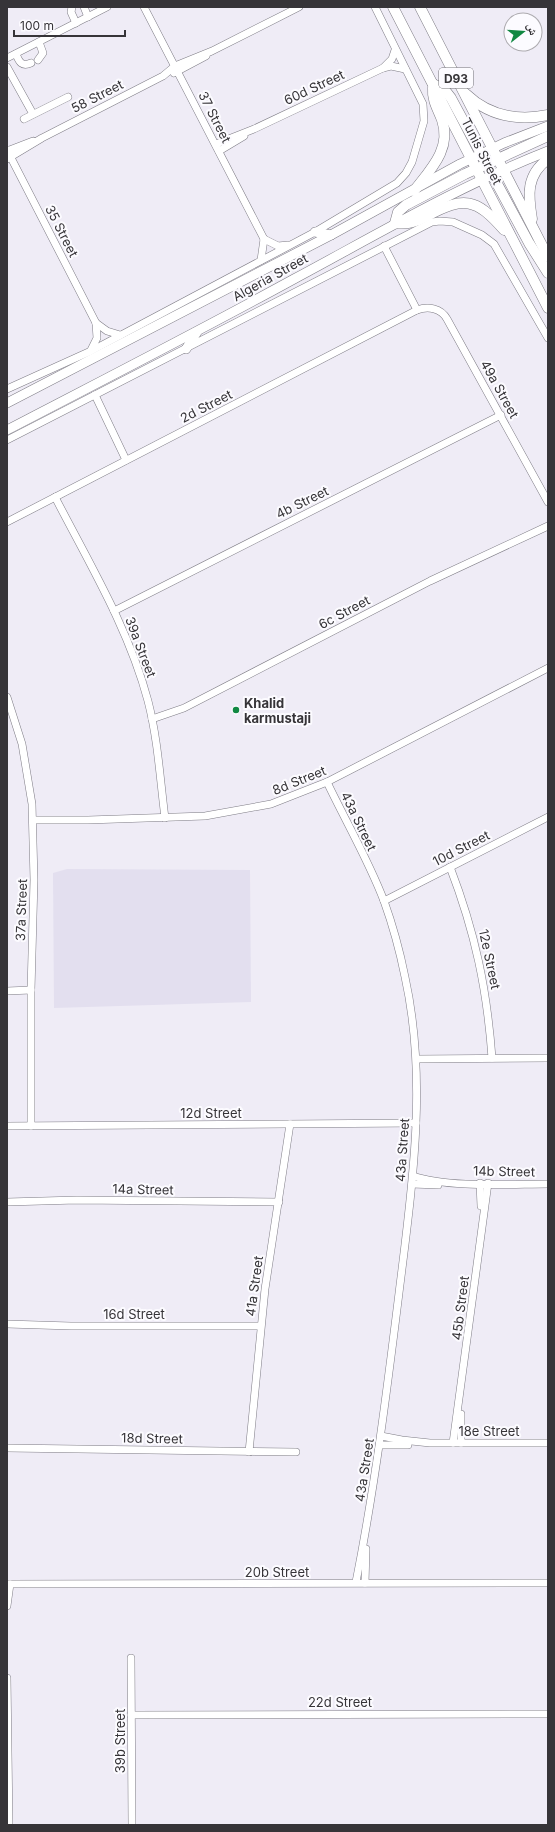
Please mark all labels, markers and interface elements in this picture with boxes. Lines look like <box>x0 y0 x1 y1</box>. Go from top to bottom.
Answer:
scale bar <box>14 12 125 38</box>
north arrow <box>503 12 543 52</box>
text: 100 m <box>20 18 54 33</box>
text: ش <box>523 21 541 37</box>
street label: 60d Street <box>281 66 347 108</box>
road number: D93 <box>439 68 473 88</box>
street label: 58 Street <box>68 76 126 116</box>
street label: 37 Street <box>195 89 235 145</box>
street label: Tunis Street <box>458 115 506 187</box>
street label: 35 Street <box>42 202 82 260</box>
street label: Algeria Street <box>230 250 310 304</box>
street label: 49a Street <box>477 357 523 421</box>
street label: 2d Street <box>177 386 235 426</box>
street label: 4b Street <box>273 482 331 522</box>
street label: 6c Street <box>316 592 372 632</box>
street label: 39a Street <box>122 614 160 680</box>
place label: Khalid karmustaji <box>244 695 311 726</box>
marker: Khalid karmustaji <box>231 705 241 715</box>
street label: 8d Street <box>270 762 328 798</box>
street label: 43a Street <box>338 789 380 853</box>
street label: 10d Street <box>430 827 492 869</box>
street label: 37a Street <box>12 879 30 941</box>
street label: 12e Street <box>476 927 504 991</box>
street label: 12d Street <box>180 1105 242 1121</box>
street label: 43a Street <box>392 1117 412 1183</box>
street label: 14b Street <box>473 1162 535 1180</box>
street label: 14a Street <box>112 1180 174 1198</box>
street label: 41a Street <box>242 1255 266 1317</box>
street label: 45b Street <box>448 1275 472 1341</box>
street label: 16d Street <box>103 1306 165 1322</box>
street label: 18e Street <box>458 1423 520 1439</box>
street label: 18d Street <box>121 1429 183 1447</box>
street label: 43a Street <box>351 1437 377 1503</box>
street label: 20b Street <box>245 1564 309 1580</box>
street label: 22d Street <box>308 1694 372 1710</box>
street label: 39b Street <box>112 1709 128 1773</box>

